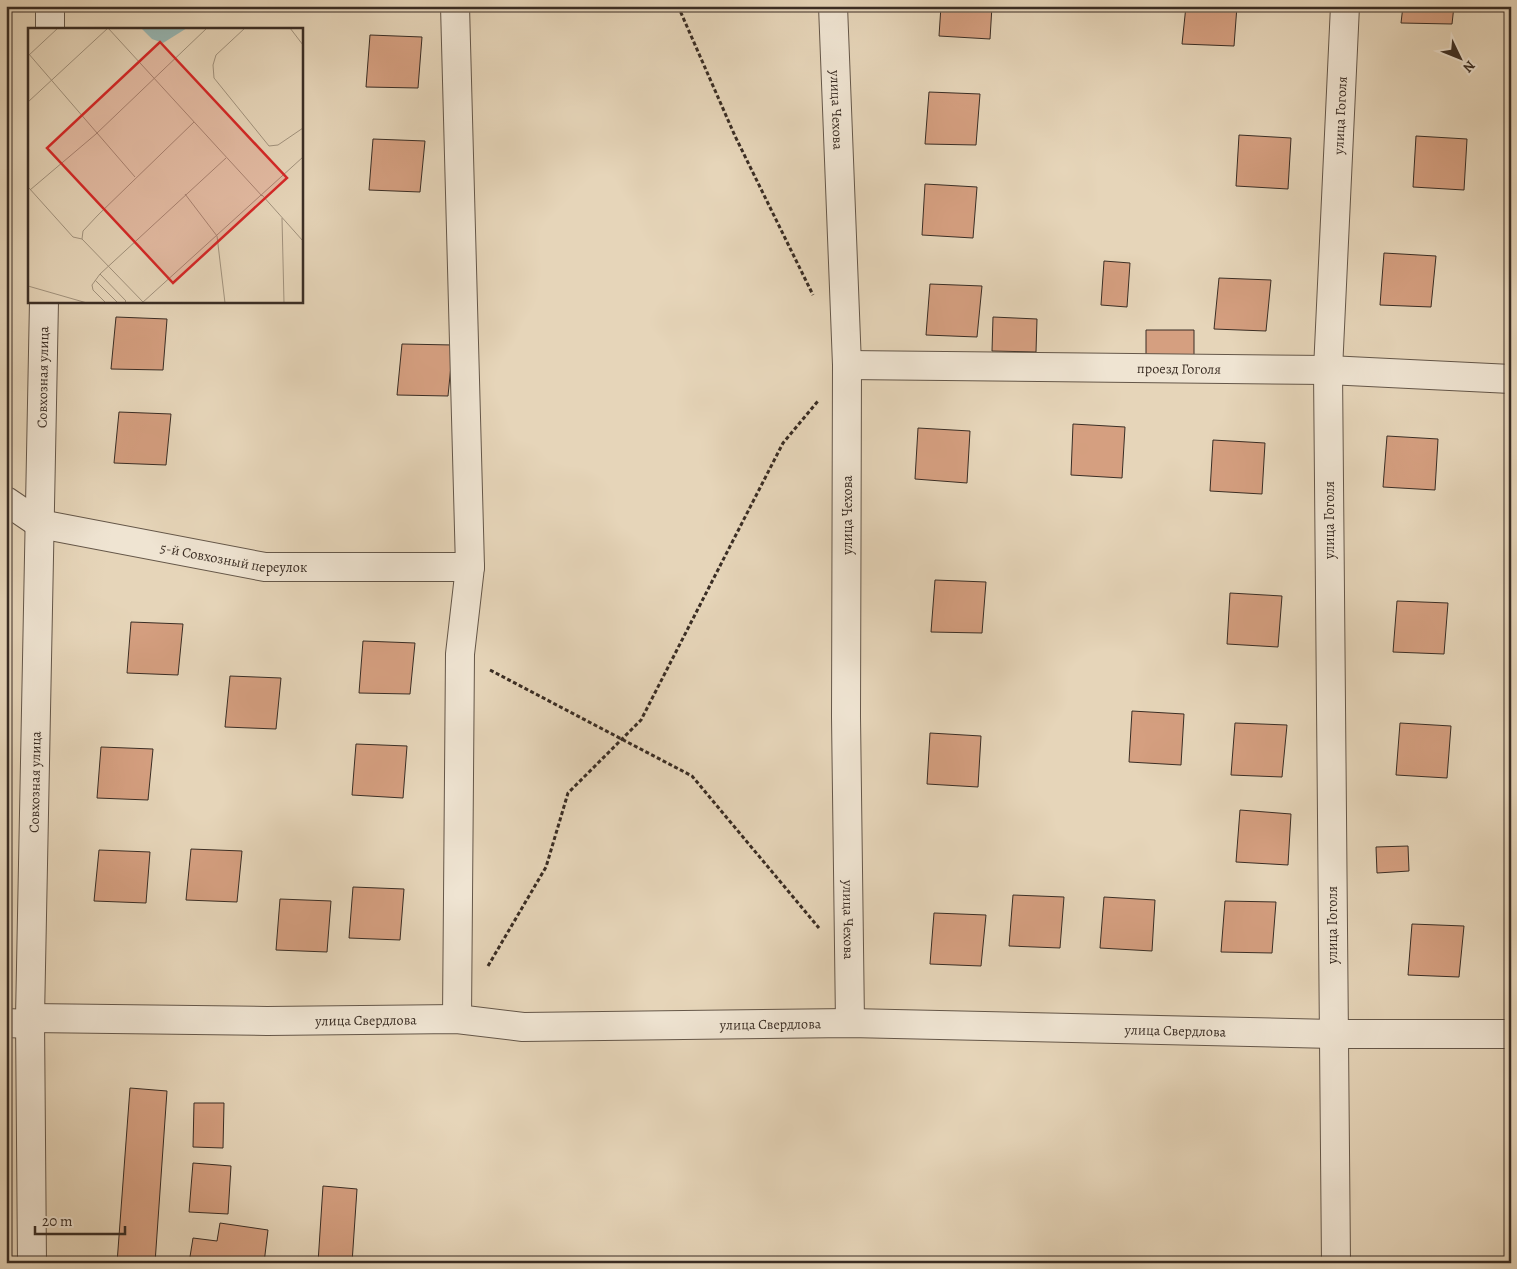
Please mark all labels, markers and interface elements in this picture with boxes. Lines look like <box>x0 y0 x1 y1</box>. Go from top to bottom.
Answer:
inset map <box>28 28 302 302</box>
north arrow <box>1434 32 1484 82</box>
text: N <box>1459 56 1480 77</box>
street label: улица Чехова <box>825 69 848 151</box>
street label: улица Гоголя <box>1329 76 1352 156</box>
street label: Совхозная улица <box>33 325 54 428</box>
street label: проезд Гоголя <box>1137 359 1221 379</box>
street label: улица Чехова <box>838 475 857 556</box>
street label: улица Гоголя <box>1320 481 1339 560</box>
street label: 5-й Совхозный переулок <box>159 538 307 577</box>
street label: Совхозная улица <box>25 730 46 833</box>
street label: улица Чехова <box>838 879 858 960</box>
street label: улица Гоголя <box>1323 886 1342 965</box>
street label: улица Свердлова <box>314 1010 417 1031</box>
street label: улица Свердлова <box>719 1014 822 1035</box>
street label: улица Свердлова <box>1123 1020 1227 1042</box>
scale bar <box>35 1204 125 1236</box>
text: 20 m <box>42 1211 73 1231</box>

